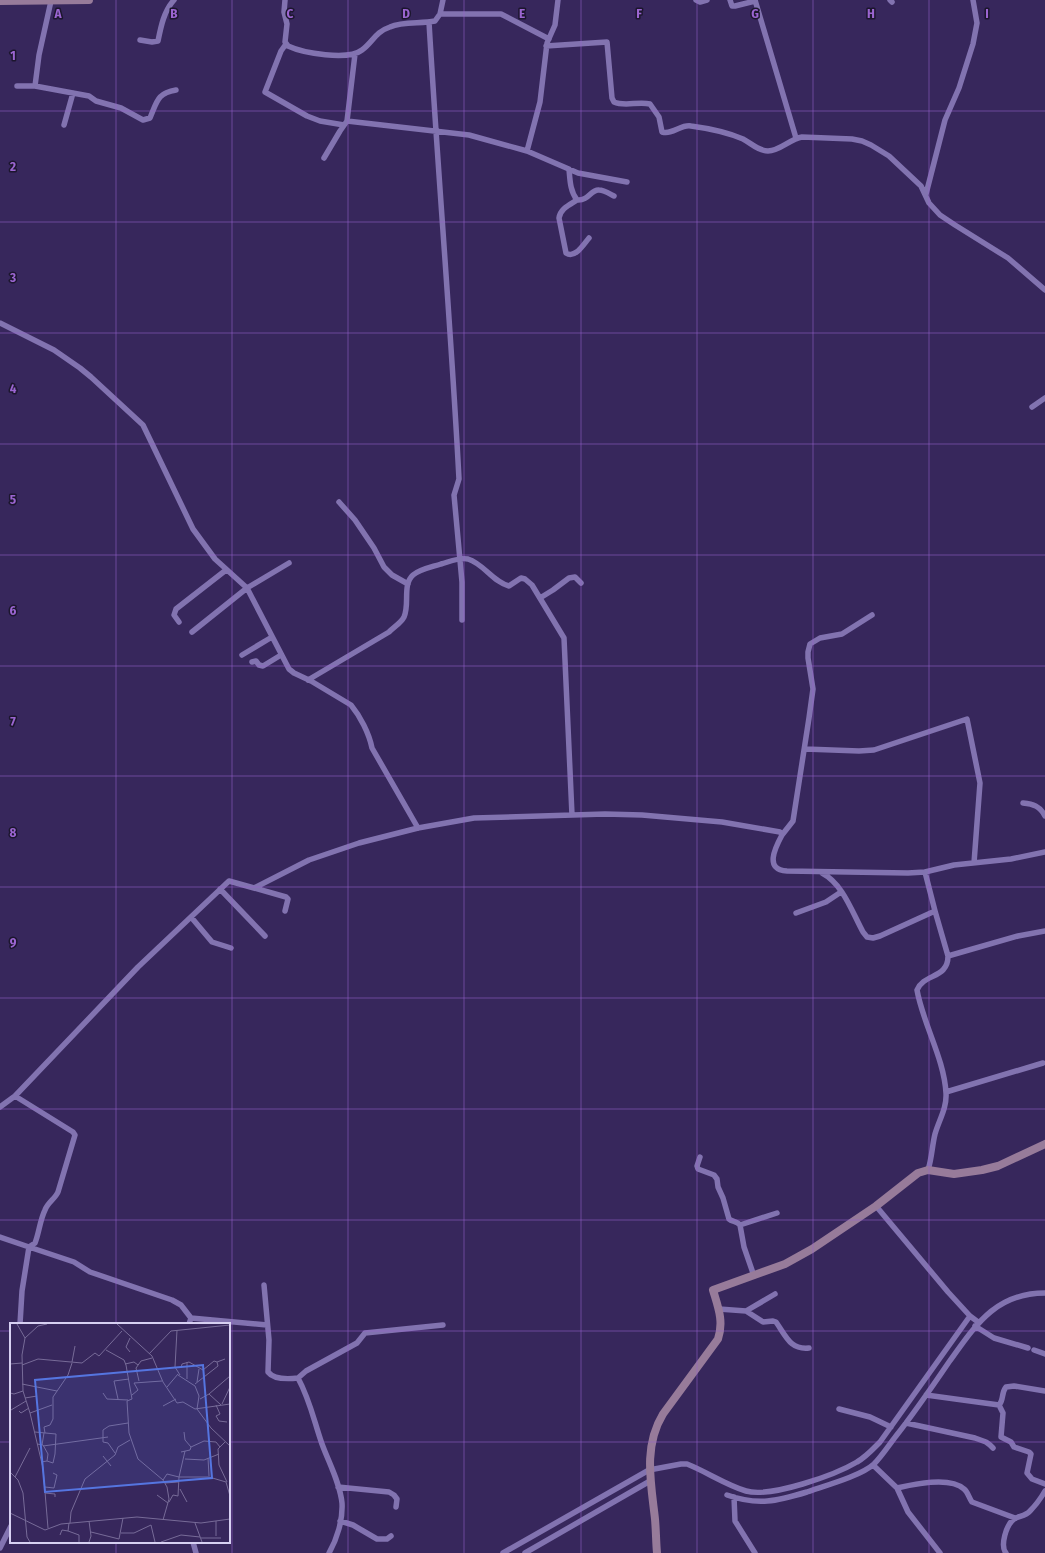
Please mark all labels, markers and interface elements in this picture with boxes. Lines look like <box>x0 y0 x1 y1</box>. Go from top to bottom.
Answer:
text: A <box>53 6 62 21</box>
text: B <box>170 6 178 21</box>
text: C <box>287 6 294 21</box>
text: D <box>402 6 410 21</box>
text: E <box>519 6 525 21</box>
text: F <box>636 6 642 21</box>
text: G <box>751 6 759 21</box>
text: H <box>867 6 875 21</box>
text: I <box>985 6 989 21</box>
text: 1 <box>10 48 16 63</box>
text: 2 <box>9 159 16 174</box>
text: 3 <box>9 270 16 285</box>
text: 4 <box>10 381 17 396</box>
text: 5 <box>10 492 16 507</box>
text: 6 <box>10 603 17 618</box>
text: 7 <box>10 714 16 729</box>
text: 8 <box>10 825 17 840</box>
text: 9 <box>10 935 17 950</box>
inset map <box>10 1323 230 1543</box>

